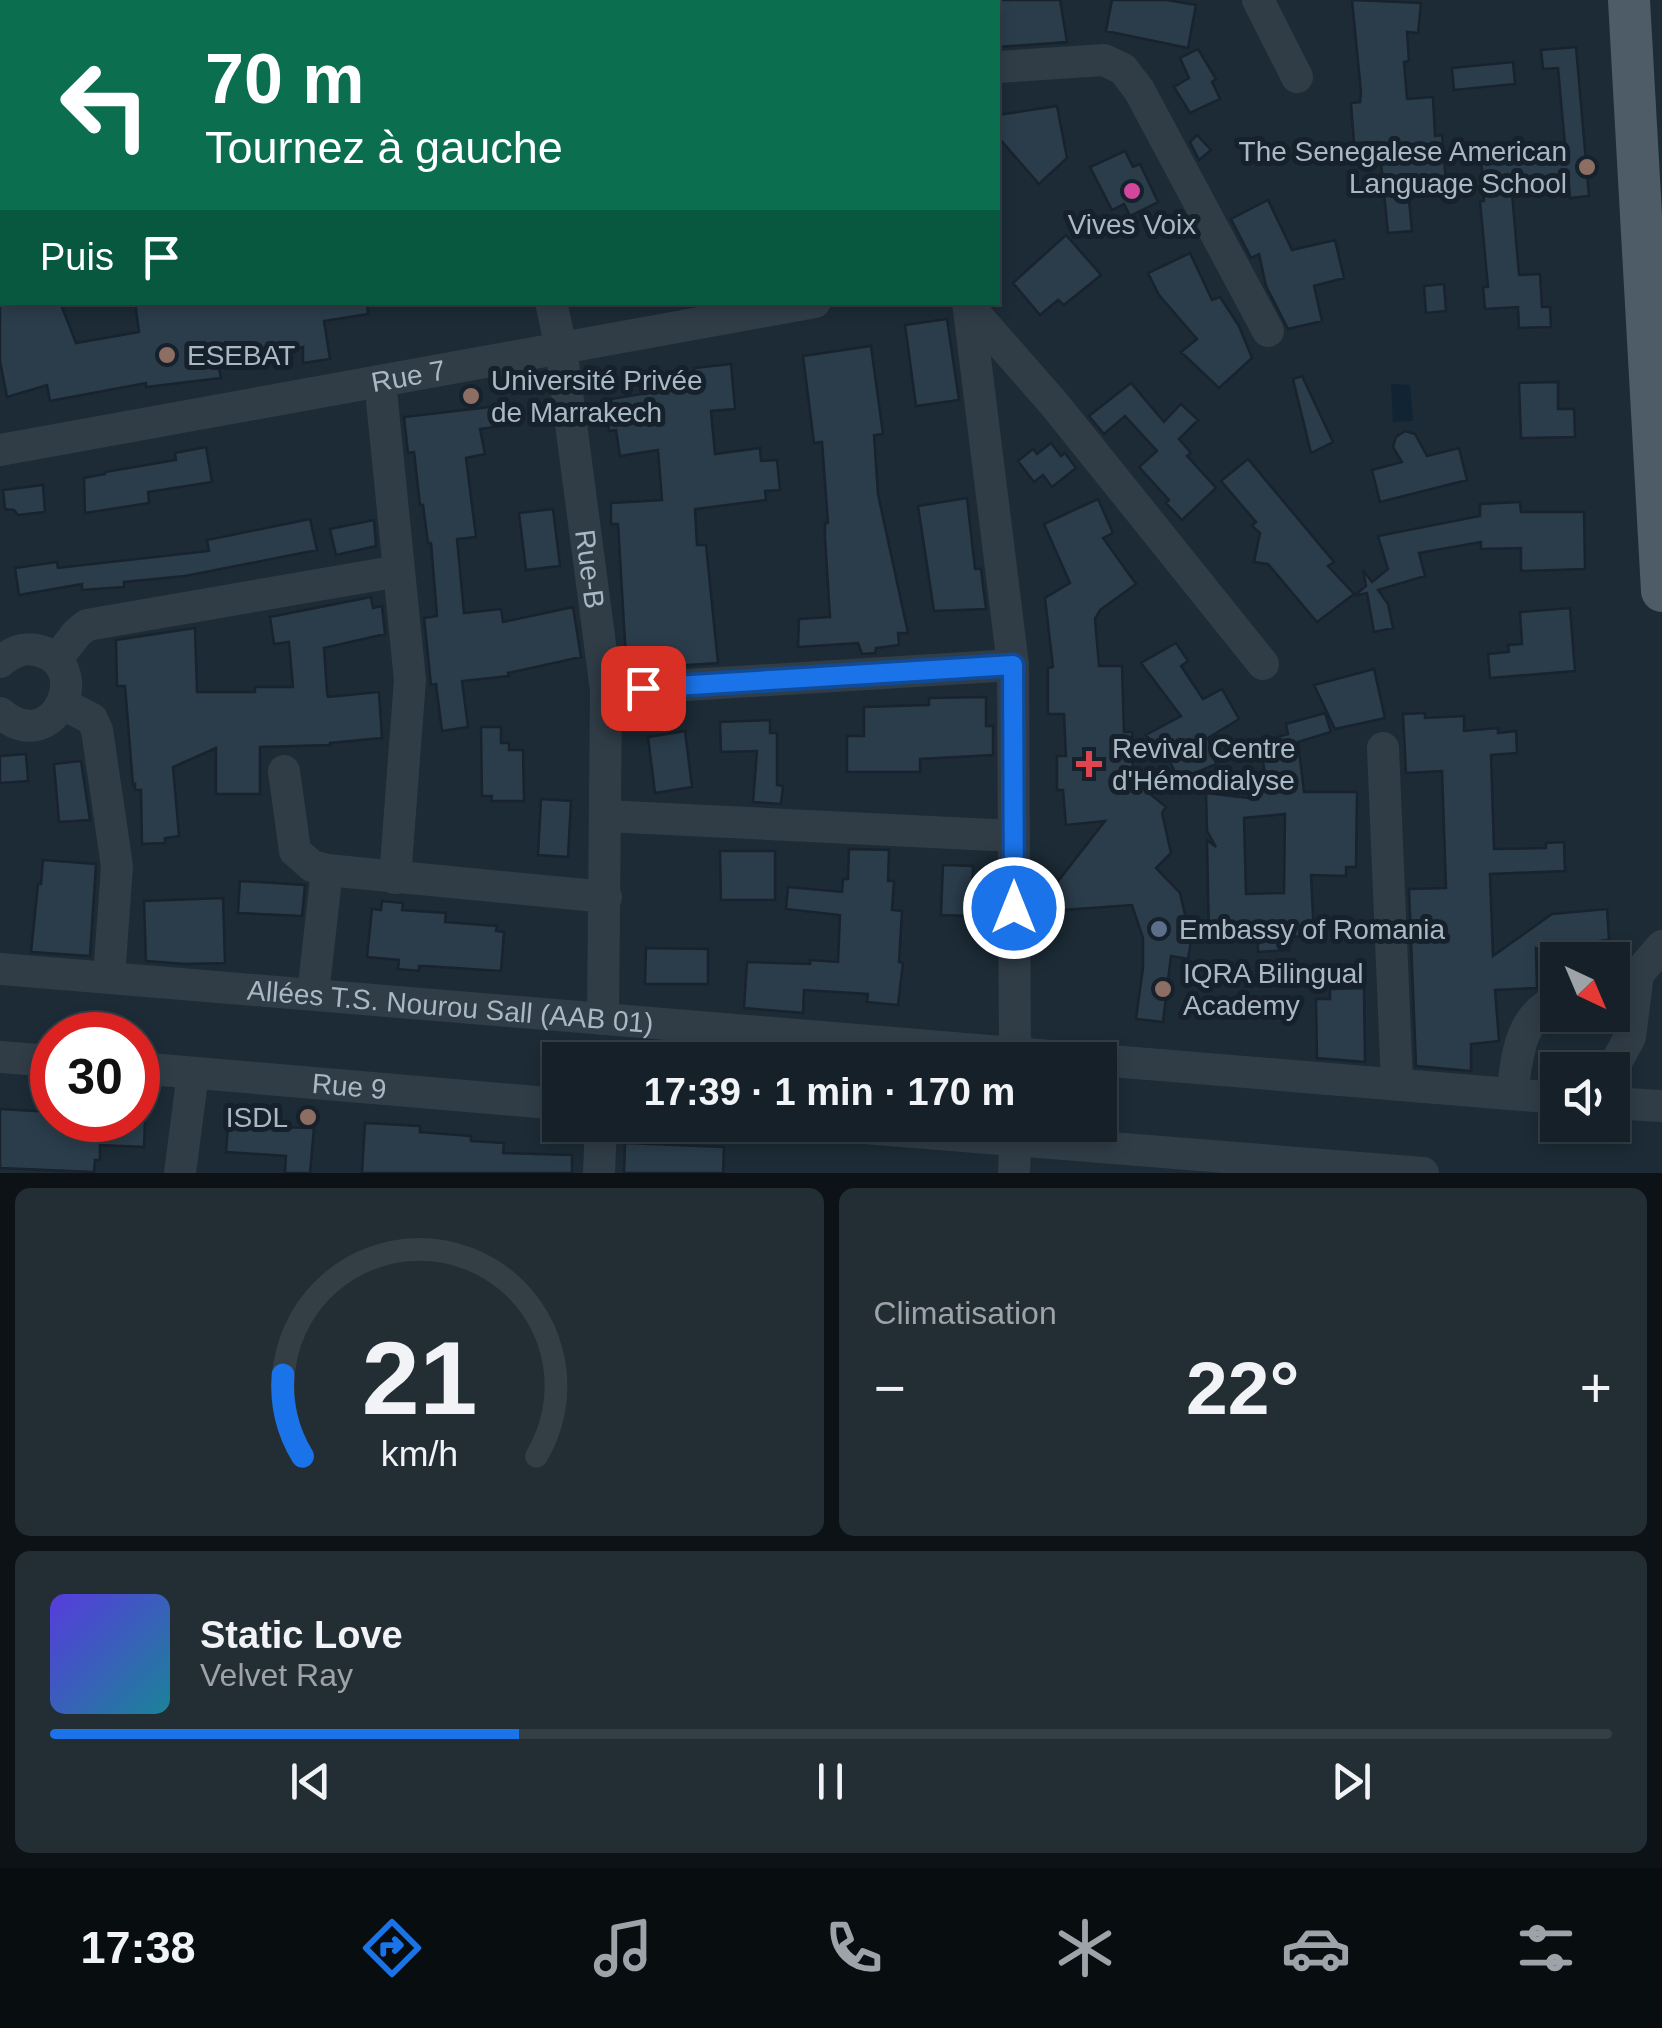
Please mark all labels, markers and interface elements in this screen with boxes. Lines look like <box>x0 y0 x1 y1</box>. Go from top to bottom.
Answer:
icon: left <box>40 40 170 170</box>
text: 70 m <box>205 40 365 118</box>
text: Tournez à gauche <box>205 122 563 173</box>
place label: The Senegalese American Language School <box>1239 136 1567 199</box>
marker: The Senegalese American Language School <box>1576 156 1598 178</box>
marker: Vives Voix <box>1121 180 1143 202</box>
place label: Vives Voix <box>1068 209 1196 240</box>
icon: arrive <box>134 230 189 285</box>
text: Puis <box>40 236 114 278</box>
place label: ESEBAT <box>187 340 295 371</box>
marker: ESEBAT <box>156 344 178 366</box>
street label: Rue 7 <box>369 354 448 398</box>
place label: Université Privée de Marrakech <box>491 365 703 428</box>
marker: Université Privée de Marrakech <box>460 385 482 407</box>
street label: Rue-B <box>569 528 610 610</box>
pin <box>601 646 686 731</box>
icon: arrive <box>616 661 671 716</box>
place label: Revival Centre d'Hémodialyse <box>1112 733 1296 796</box>
marker: Revival Centre d'Hémodialyse <box>1076 751 1102 777</box>
position arrow <box>962 856 1066 960</box>
place label: Embassy of Romania <box>1179 914 1446 945</box>
marker: Embassy of Romania <box>1148 918 1170 940</box>
north arrow <box>1540 942 1630 1032</box>
map controls <box>1540 942 1630 1142</box>
place label: IQRA Bilingual Academy <box>1183 958 1364 1021</box>
street label: Allées T.S. Nourou Sall (AAB 01) <box>246 975 655 1039</box>
marker: IQRA Bilingual Academy <box>1152 978 1174 1000</box>
speed limit sign: 30 <box>30 1012 160 1142</box>
button: sound <box>1540 1052 1630 1142</box>
street label: Rue 9 <box>311 1068 388 1105</box>
text: 17:39 · 1 min · 170 m <box>644 1071 1015 1113</box>
place label: ISDL <box>226 1102 288 1133</box>
marker: ISDL <box>297 1106 319 1128</box>
text: Climatisation <box>874 1295 1057 1331</box>
text: 21 <box>361 1320 477 1436</box>
text: 22° <box>1186 1346 1299 1430</box>
text: − <box>874 1357 906 1419</box>
text: + <box>1580 1357 1612 1419</box>
text: km/h <box>381 1434 458 1474</box>
text: Static Love <box>200 1614 403 1656</box>
text: Velvet Ray <box>200 1657 353 1693</box>
icon: previous <box>283 1754 338 1809</box>
icon: pause <box>803 1754 858 1809</box>
icon: next <box>1324 1754 1379 1809</box>
icon: directions <box>357 1913 427 1983</box>
icon: music <box>588 1913 658 1983</box>
icon: phone <box>819 1913 889 1983</box>
icon: climate <box>1050 1913 1120 1983</box>
icon: car <box>1281 1913 1351 1983</box>
icon: filters <box>1511 1913 1581 1983</box>
text: 17:38 <box>80 1922 196 1973</box>

